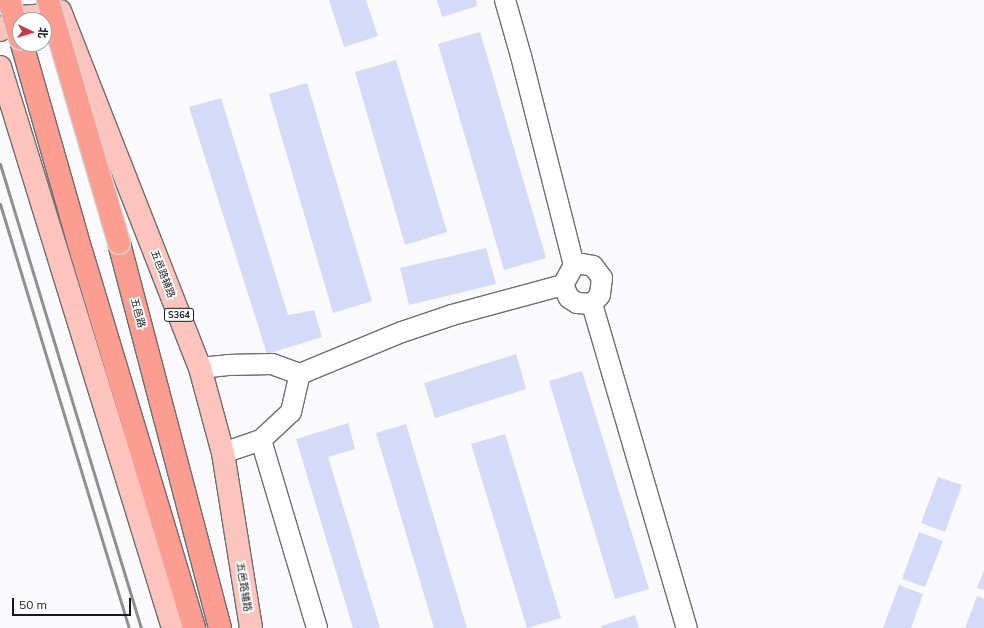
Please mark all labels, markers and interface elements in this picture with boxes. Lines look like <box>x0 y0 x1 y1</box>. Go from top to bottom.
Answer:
north arrow <box>12 12 52 52</box>
text: 北 <box>36 27 50 39</box>
street label: 五邑路辅路 <box>148 249 178 299</box>
street label: 五邑路 <box>128 297 148 329</box>
road number: S364 <box>163 308 195 322</box>
street label: 五邑路辅路 <box>234 561 254 613</box>
scale bar <box>14 590 133 616</box>
text: 50 m <box>19 597 47 612</box>

